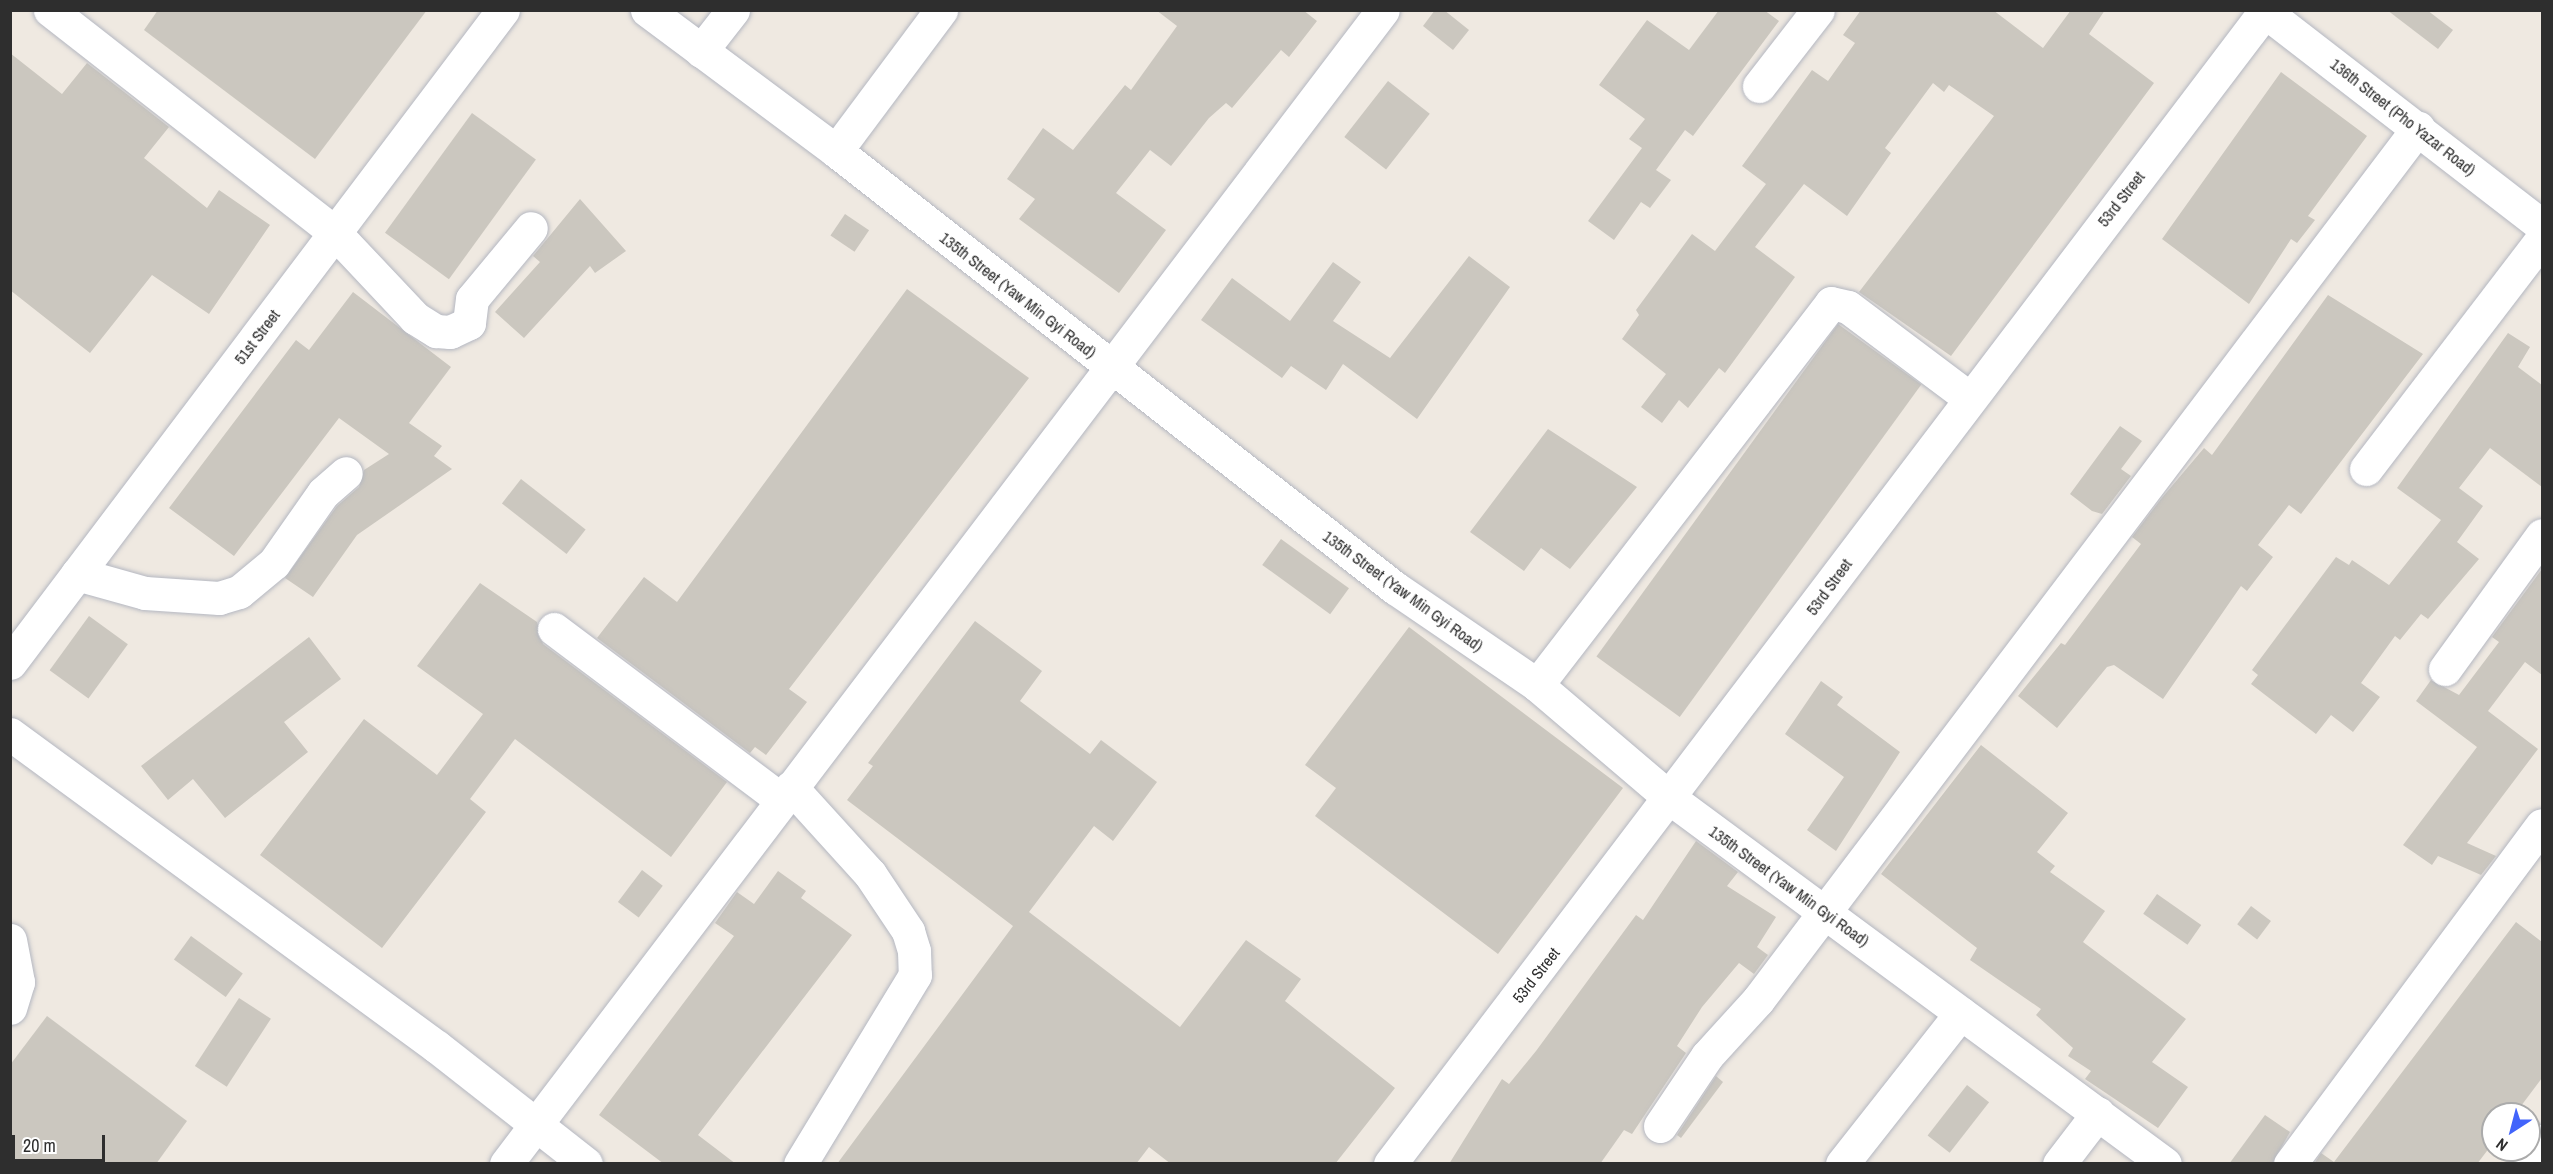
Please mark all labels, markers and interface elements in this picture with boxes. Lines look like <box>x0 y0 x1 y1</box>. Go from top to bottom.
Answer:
street label: 136th Street (Pho Yazar Road) <box>2326 54 2480 180</box>
street label: 53rd Street <box>2093 168 2149 230</box>
street label: 135th Street (Yaw Min Gyi Road) <box>936 228 1100 362</box>
street label: 51st Street <box>230 306 284 368</box>
street label: 135th Street (Yaw Min Gyi Road) <box>1319 527 1487 655</box>
street label: 53rd Street <box>1802 555 1856 619</box>
street label: 135th Street (Yaw Min Gyi Road) <box>1705 822 1873 950</box>
street label: 53rd Street <box>1508 944 1564 1006</box>
north arrow <box>2481 1102 2541 1162</box>
scale bar <box>15 1123 108 1161</box>
text: 20 m <box>23 1133 56 1158</box>
text: N <box>2491 1133 2512 1157</box>

